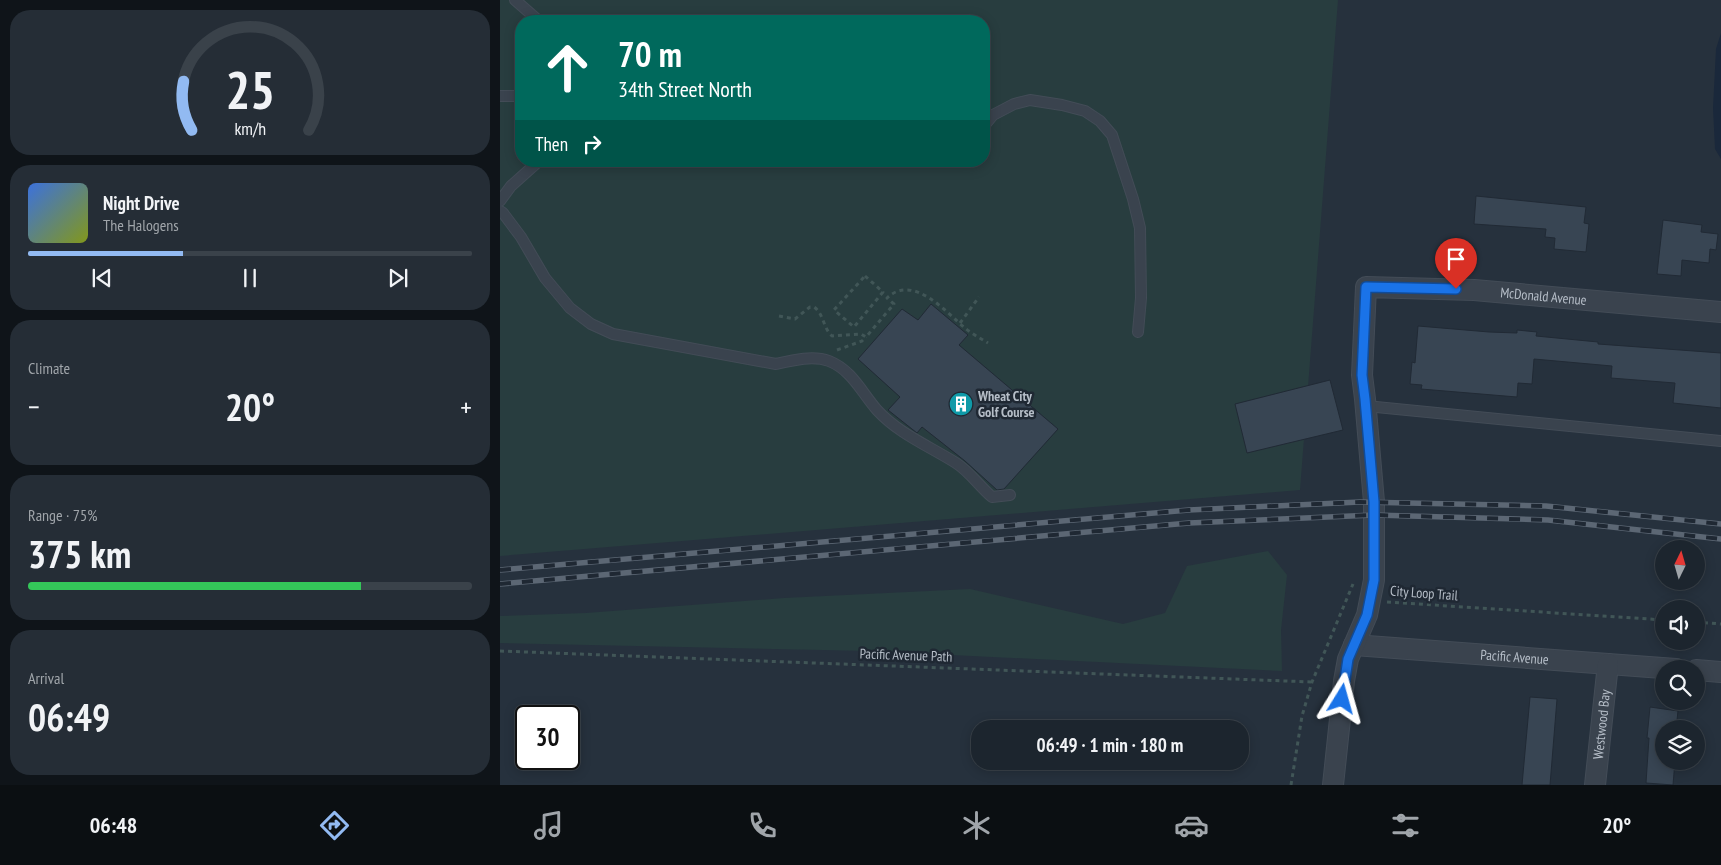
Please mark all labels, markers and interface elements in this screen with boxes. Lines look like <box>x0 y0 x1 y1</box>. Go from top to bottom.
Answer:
text: 70 m <box>618 31 682 77</box>
icon: ahead <box>535 35 600 100</box>
text: 25 <box>225 56 275 123</box>
text: 34th Street North <box>618 75 752 103</box>
text: km/h <box>234 117 266 140</box>
icon: right <box>578 130 606 158</box>
text: Then <box>535 132 568 156</box>
text: Night Drive <box>103 191 180 215</box>
text: The Halogens <box>103 215 179 235</box>
pin <box>1435 238 1477 289</box>
icon: arrive <box>1442 245 1470 273</box>
icon: previous <box>88 264 116 292</box>
icon: pause <box>236 264 264 292</box>
icon: next <box>384 264 412 292</box>
street label: McDonald Avenue <box>1500 283 1588 309</box>
text: Climate <box>28 358 70 378</box>
text: 20° <box>225 382 275 431</box>
place label: Wheat City Golf Course <box>977 387 1035 421</box>
text: − <box>28 388 40 425</box>
text: + <box>460 388 472 425</box>
building icon: Wheat City Golf Course <box>948 391 974 417</box>
text: Range · 75% <box>28 505 97 525</box>
text: 375 km <box>28 529 131 578</box>
north arrow <box>1655 540 1705 590</box>
map controls <box>1655 540 1705 770</box>
street label: City Loop Trail <box>1390 582 1459 604</box>
button: sound <box>1655 600 1705 650</box>
street label: Pacific Avenue Path <box>859 644 953 666</box>
street label: Pacific Avenue <box>1480 645 1550 669</box>
button: search <box>1655 660 1705 710</box>
text: Arrival <box>28 668 64 688</box>
position arrow <box>1315 672 1367 724</box>
street label: Westwood Bay <box>1589 688 1614 760</box>
text: 06:49 <box>28 692 110 741</box>
speed limit sign: 30 <box>515 705 580 770</box>
button: layers <box>1655 720 1705 770</box>
text: 06:49 · 1 min · 180 m <box>1037 733 1183 757</box>
icon: directions <box>317 808 352 843</box>
icon: music <box>531 808 566 843</box>
icon: phone <box>745 808 780 843</box>
icon: climate <box>959 808 994 843</box>
icon: car <box>1174 808 1209 843</box>
icon: filters <box>1388 808 1423 843</box>
text: 06:48 <box>90 811 137 839</box>
text: 20° <box>1602 811 1631 839</box>

